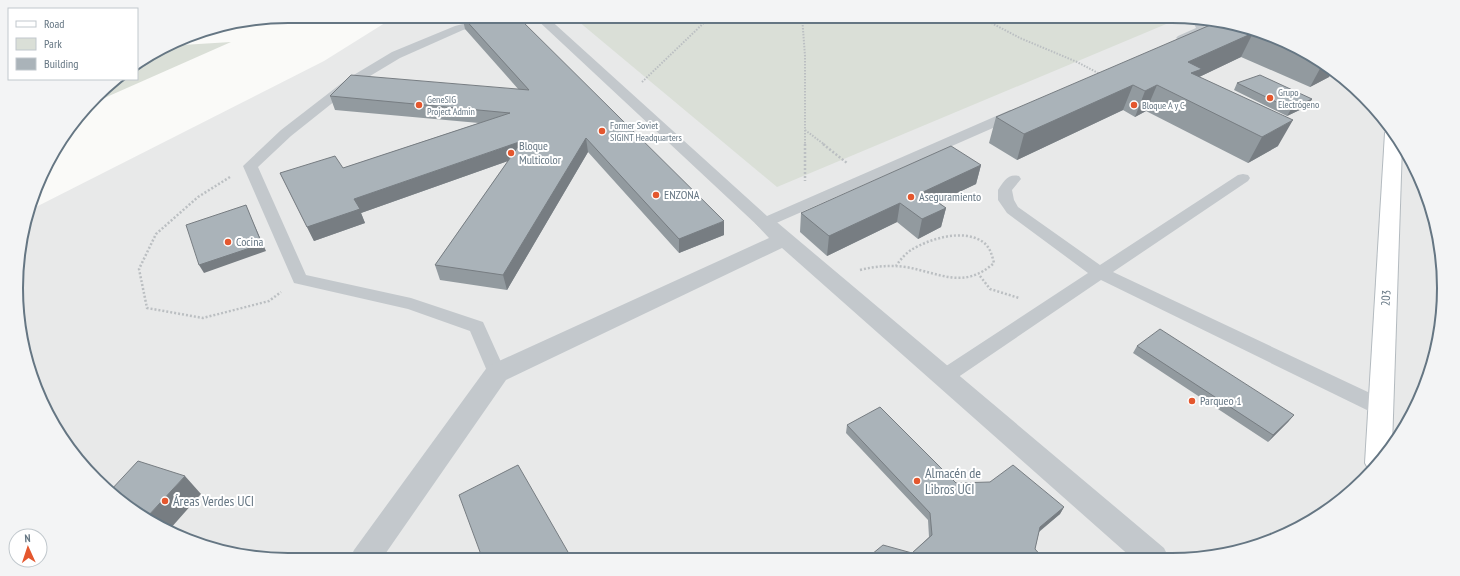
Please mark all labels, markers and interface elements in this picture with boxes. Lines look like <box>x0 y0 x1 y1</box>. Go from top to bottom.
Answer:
legend <box>8 8 138 80</box>
text: Road <box>44 16 64 31</box>
text: Park <box>44 36 62 51</box>
text: Building <box>44 56 79 71</box>
place label: Grupo Electrógeno <box>1278 86 1319 111</box>
place label: GeneSIG Project Admin <box>427 93 475 118</box>
marker: Grupo Electrógeno <box>1265 93 1275 103</box>
place label: Bloque A y C <box>1142 99 1185 112</box>
marker: GeneSIG Project Admin <box>414 100 424 110</box>
marker: Bloque A y C <box>1129 100 1139 110</box>
place label: Former Soviet SIGINT Headquarters <box>610 119 683 144</box>
marker: Former Soviet SIGINT Headquarters <box>597 126 607 136</box>
place label: Bloque Multicolor <box>519 138 562 167</box>
marker: Bloque Multicolor <box>506 148 516 158</box>
place label: ENZONA <box>664 187 700 202</box>
place label: Aseguramiento <box>919 189 981 204</box>
marker: ENZONA <box>651 190 661 200</box>
marker: Aseguramiento <box>906 192 916 202</box>
place label: Cocina <box>236 234 263 249</box>
marker: Cocina <box>223 237 233 247</box>
street label: 203 <box>1378 289 1393 306</box>
place label: Parqueo 1 <box>1200 393 1242 408</box>
marker: Parqueo 1 <box>1187 396 1197 406</box>
place label: Almacén de Libros UCI <box>925 464 981 498</box>
marker: Almacén de Libros UCI <box>912 476 922 486</box>
place label: Áreas Verdes UCI <box>173 492 254 510</box>
marker: Áreas Verdes UCI <box>160 496 170 506</box>
north arrow <box>8 528 48 568</box>
text: N <box>24 531 31 545</box>

